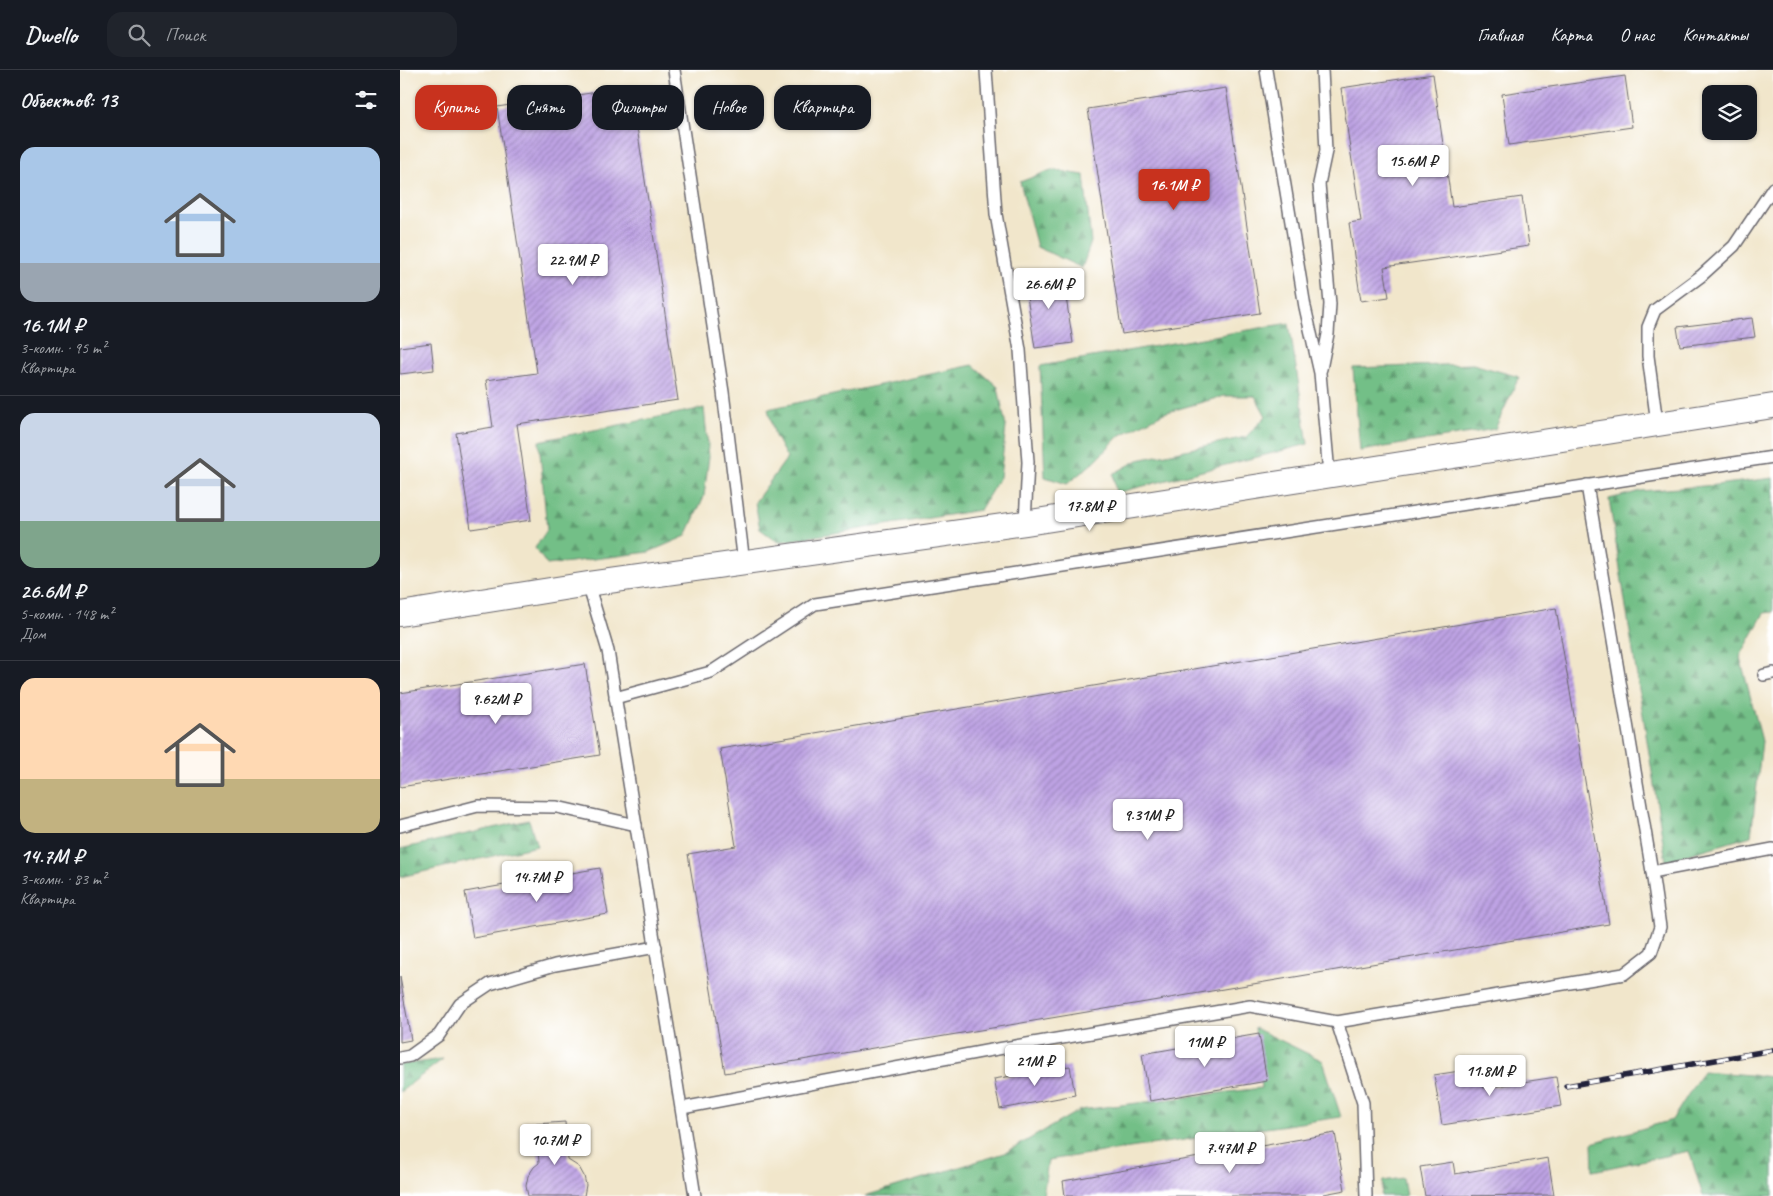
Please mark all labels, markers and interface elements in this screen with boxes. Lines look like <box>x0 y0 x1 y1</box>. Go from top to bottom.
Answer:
search box <box>107 12 457 57</box>
text: Dwello <box>25 20 77 50</box>
icon: search <box>125 21 153 49</box>
text: Поиск <box>165 23 205 47</box>
text: Главная <box>1478 24 1523 46</box>
text: Карта <box>1551 24 1592 46</box>
text: О нас <box>1620 24 1655 46</box>
text: Контакты <box>1683 24 1748 46</box>
chip: Купить <box>415 85 497 130</box>
chip: Снять <box>507 85 582 130</box>
chip: Фильтры <box>592 85 684 130</box>
chip: Новое <box>694 85 764 130</box>
chip: Квартира <box>774 85 871 130</box>
map controls <box>1702 85 1757 140</box>
button: layers <box>1702 85 1757 140</box>
icon: filters <box>352 86 380 114</box>
text: Объектов: 13 <box>20 87 117 113</box>
pin: 15.6M ₽ <box>1367 144 1459 187</box>
text: 15.6M ₽ <box>1389 151 1437 171</box>
pin: 16.1M ₽ <box>1128 168 1220 211</box>
text: 16.1M ₽ <box>1150 175 1198 195</box>
icon: home <box>155 180 245 270</box>
pin: 22.9M ₽ <box>527 244 619 286</box>
text: 22.9M ₽ <box>549 250 597 270</box>
pin: 26.6M ₽ <box>1003 268 1095 310</box>
text: 26.6M ₽ <box>1024 274 1074 294</box>
text: 16.1M ₽ <box>20 312 84 338</box>
text: 3-комн. · 95 m² <box>20 338 106 358</box>
text: Квартира <box>20 358 75 378</box>
icon: home <box>155 445 245 535</box>
pin: 17.8M ₽ <box>1044 490 1136 532</box>
text: 17.8M ₽ <box>1066 496 1114 516</box>
text: 26.6M ₽ <box>20 578 85 604</box>
text: 5-комн. · 148 m² <box>20 604 113 624</box>
text: Дом <box>20 624 46 644</box>
pin: 9.62M ₽ <box>450 682 542 725</box>
text: 9.62M ₽ <box>472 689 520 709</box>
icon: home <box>155 710 245 800</box>
pin: 9.31M ₽ <box>1102 798 1194 841</box>
text: 9.31M ₽ <box>1124 805 1172 825</box>
text: 14.7M ₽ <box>20 843 84 869</box>
pin: 14.7M ₽ <box>491 860 583 903</box>
text: 14.7M ₽ <box>513 867 561 887</box>
text: 3-комн. · 83 m² <box>20 869 106 889</box>
text: Квартира <box>20 889 75 909</box>
pin: 11M ₽ <box>1170 1026 1240 1068</box>
text: 11M ₽ <box>1186 1032 1224 1052</box>
pin: 21M ₽ <box>1000 1044 1070 1087</box>
text: 21M ₽ <box>1016 1051 1054 1071</box>
pin: 11.8M ₽ <box>1444 1054 1536 1097</box>
text: 11.8M ₽ <box>1466 1061 1514 1081</box>
pin: 10.7M ₽ <box>509 1124 601 1166</box>
text: 10.7M ₽ <box>531 1130 579 1150</box>
pin: 7.47M ₽ <box>1184 1132 1276 1174</box>
text: 7.47M ₽ <box>1206 1138 1254 1158</box>

